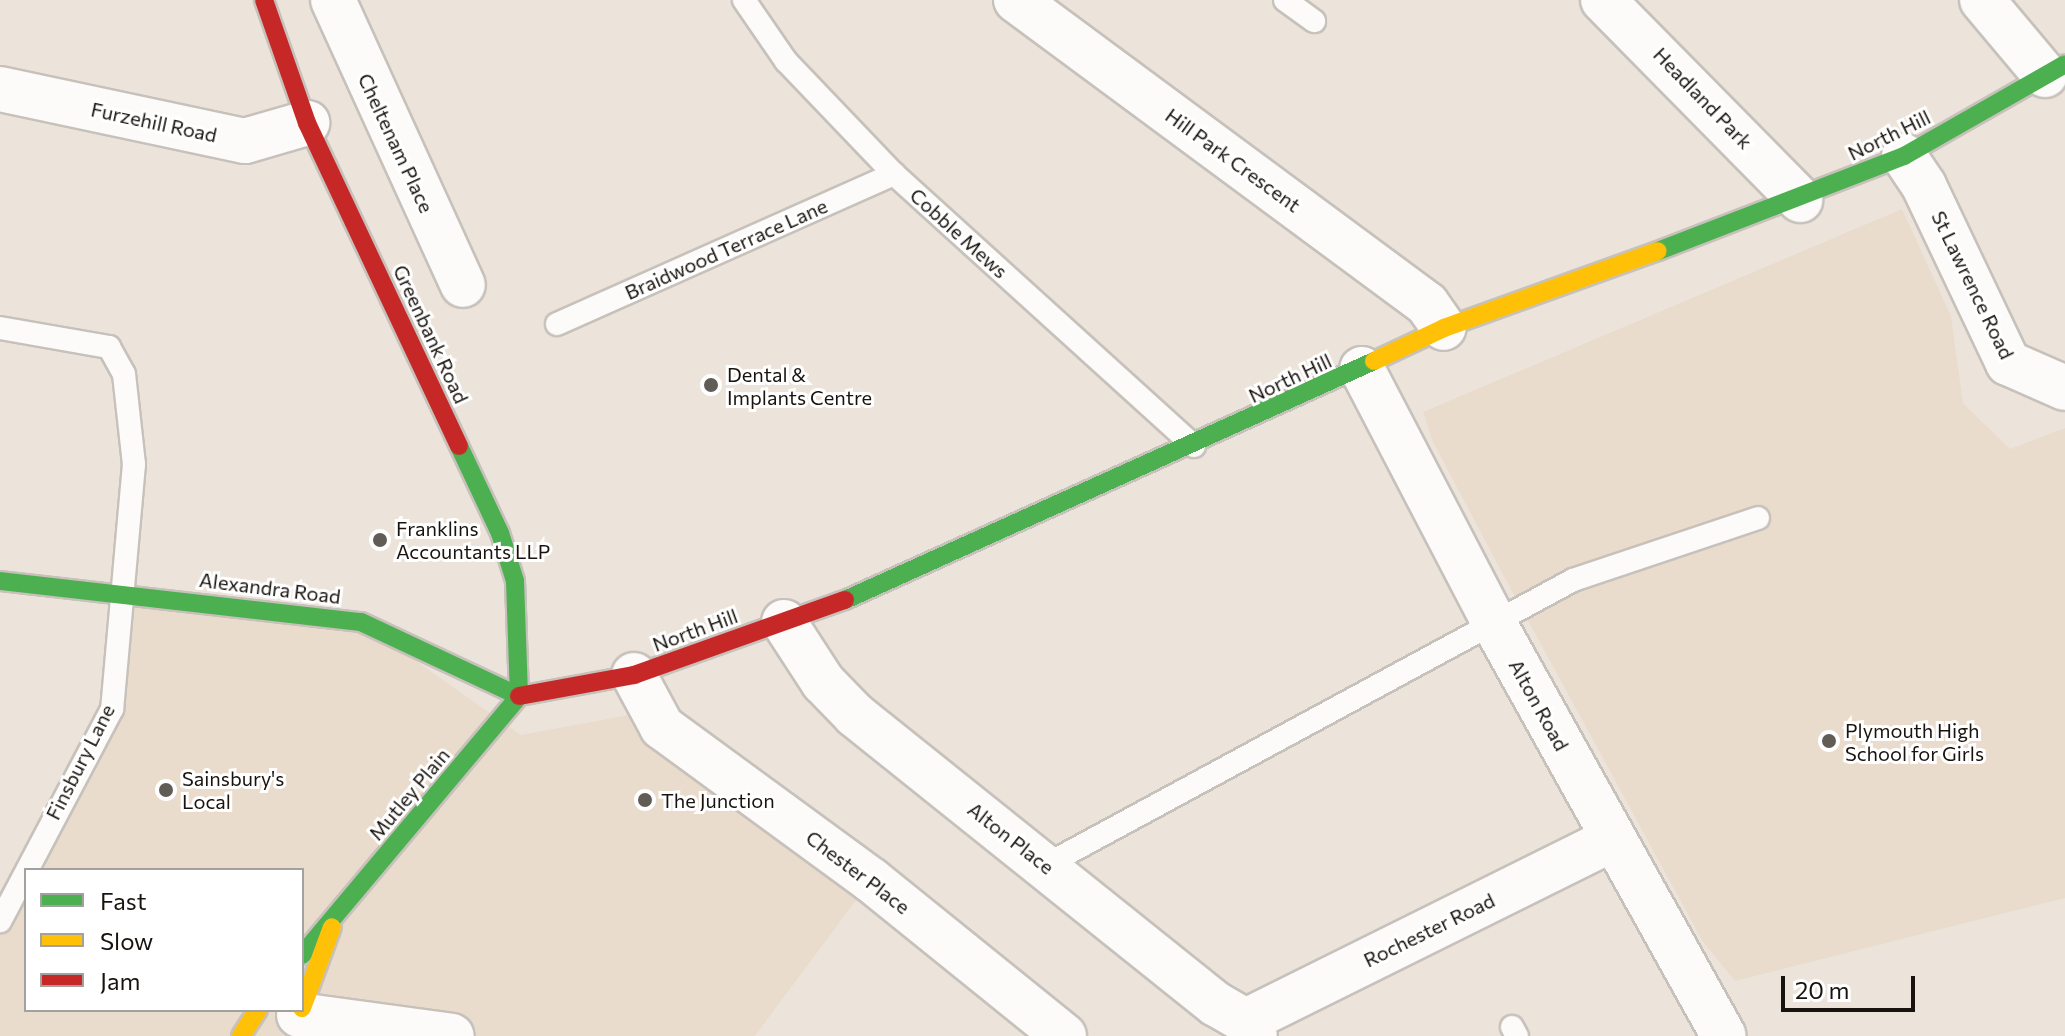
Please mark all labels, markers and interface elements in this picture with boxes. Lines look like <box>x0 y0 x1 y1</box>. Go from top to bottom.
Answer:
street label: Headland Park <box>1649 42 1757 154</box>
street label: Cheltenam Place <box>353 69 439 217</box>
street label: Furzehill Road <box>89 97 219 147</box>
street label: Hill Park Crescent <box>1161 103 1305 217</box>
street label: North Hill <box>1844 105 1934 165</box>
street label: Cobble Mews <box>905 183 1013 283</box>
street label: Braidwood Terrace Lane <box>621 193 831 305</box>
street label: St Lawrence Road <box>1927 207 2019 363</box>
street label: Greenbank Road <box>388 261 474 407</box>
street label: North Hill <box>1245 348 1335 408</box>
place label: Dental & Implants Centre <box>727 362 872 409</box>
marker: Dental & Implants Centre <box>702 376 720 394</box>
place label: Franklins Accountants LLP <box>396 516 550 563</box>
marker: Franklins Accountants LLP <box>371 531 389 549</box>
street label: Alexandra Road <box>198 567 342 609</box>
street label: North Hill <box>649 604 741 656</box>
street label: Alton Road <box>1504 655 1574 755</box>
street label: Finsbury Lane <box>41 700 119 824</box>
place label: Plymouth High School for Girls <box>1845 718 1984 765</box>
marker: Plymouth High School for Girls <box>1820 732 1838 750</box>
street label: Mutley Plain <box>364 743 454 845</box>
place label: Sainsbury's Local <box>182 766 284 813</box>
marker: Sainsbury's Local <box>157 781 175 799</box>
place label: The Junction <box>661 788 775 812</box>
marker: The Junction <box>636 791 654 809</box>
street label: Alton Place <box>963 797 1059 879</box>
street label: Chester Place <box>801 825 915 919</box>
legend <box>24 868 304 1012</box>
text: Fast <box>100 886 147 915</box>
street label: Rochester Road <box>1360 888 1498 972</box>
text: Slow <box>100 926 153 955</box>
scale bar <box>1785 960 1919 1010</box>
text: Jam <box>100 966 140 995</box>
text: 20 m <box>1795 975 1849 1004</box>

